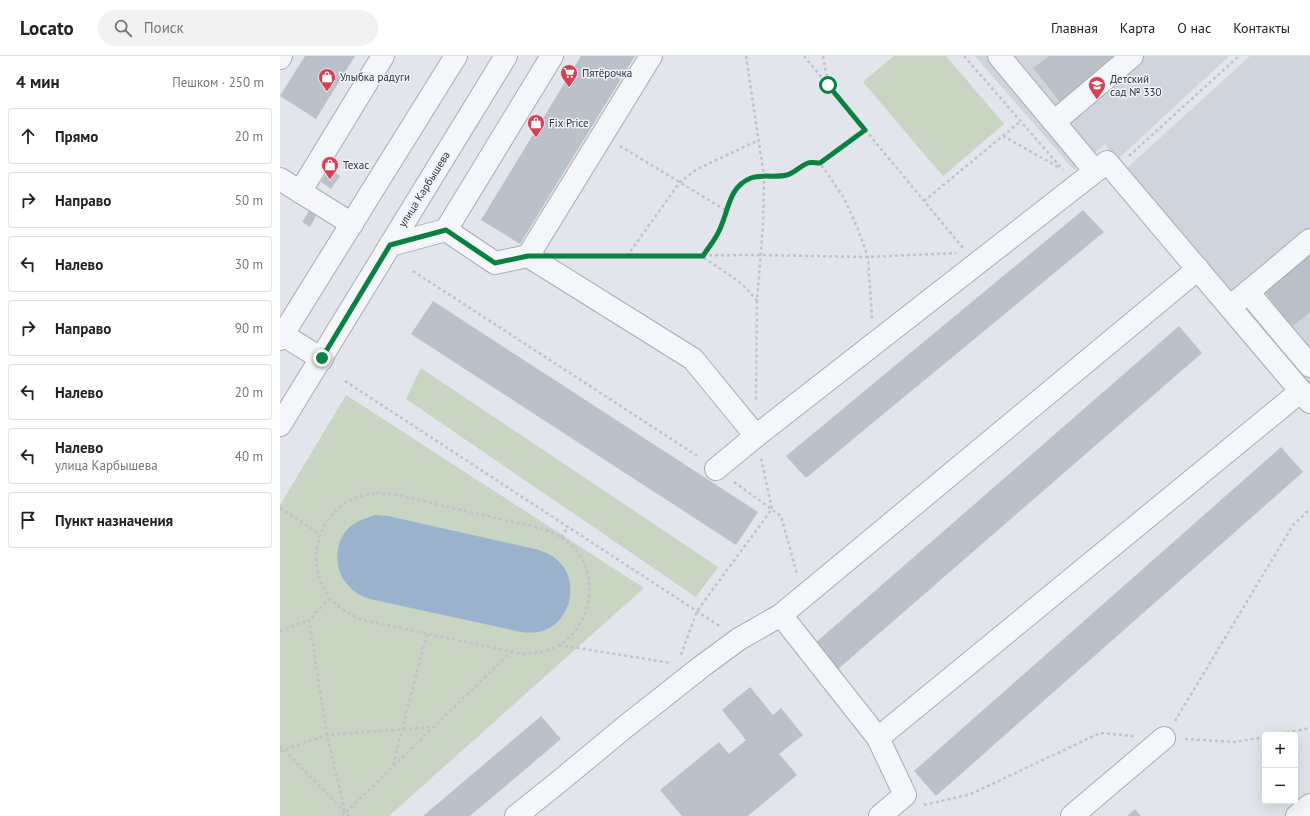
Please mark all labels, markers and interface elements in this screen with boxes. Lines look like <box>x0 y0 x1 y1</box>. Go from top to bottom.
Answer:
search box <box>98 10 378 46</box>
text: Locato <box>20 16 74 40</box>
icon: search <box>112 17 134 39</box>
text: Поиск <box>144 18 184 37</box>
text: Главная <box>1051 19 1098 37</box>
text: Карта <box>1120 19 1155 37</box>
text: О нас <box>1177 19 1211 37</box>
text: Контакты <box>1233 19 1290 37</box>
supermarket icon: Пятёрочка <box>559 63 579 88</box>
place label: Пятёрочка <box>582 66 632 80</box>
shop icon: Улыбка радуги <box>317 67 337 92</box>
place label: Улыбка радуги <box>340 70 410 84</box>
text: 4 мин <box>16 71 60 93</box>
place label: Детский сад № 330 <box>1110 72 1161 99</box>
text: Пешком · 250 m <box>172 74 264 91</box>
school or university icon: Детский сад № 330 <box>1087 75 1107 100</box>
route start <box>819 76 837 94</box>
shop icon: Fix Price <box>526 113 546 138</box>
place label: Fix Price <box>549 116 589 130</box>
icon: ahead <box>17 125 39 147</box>
text: Прямо <box>55 127 98 146</box>
text: 20 m <box>235 128 263 145</box>
street label: улица Карбышева <box>395 148 453 230</box>
shop icon: Техас <box>320 155 340 180</box>
place label: Техас <box>343 158 369 172</box>
icon: right <box>17 189 39 211</box>
text: Направо <box>55 191 111 210</box>
text: 50 m <box>235 192 263 209</box>
icon: left <box>17 253 39 275</box>
text: Налево <box>55 255 103 274</box>
text: 30 m <box>235 256 263 273</box>
icon: right <box>17 317 39 339</box>
text: Направо <box>55 319 111 338</box>
text: 90 m <box>235 320 263 337</box>
route end <box>313 349 331 367</box>
icon: left <box>17 381 39 403</box>
text: Налево <box>55 383 103 402</box>
text: 20 m <box>235 384 263 401</box>
text: Налево <box>55 438 103 457</box>
icon: left <box>17 445 39 467</box>
text: 40 m <box>235 448 263 465</box>
text: улица Карбышева <box>55 457 158 474</box>
icon: arrive <box>17 509 39 531</box>
text: Пункт назначения <box>55 511 173 530</box>
map controls <box>1262 732 1298 804</box>
button: + <box>1262 732 1298 768</box>
button: − <box>1262 768 1298 804</box>

